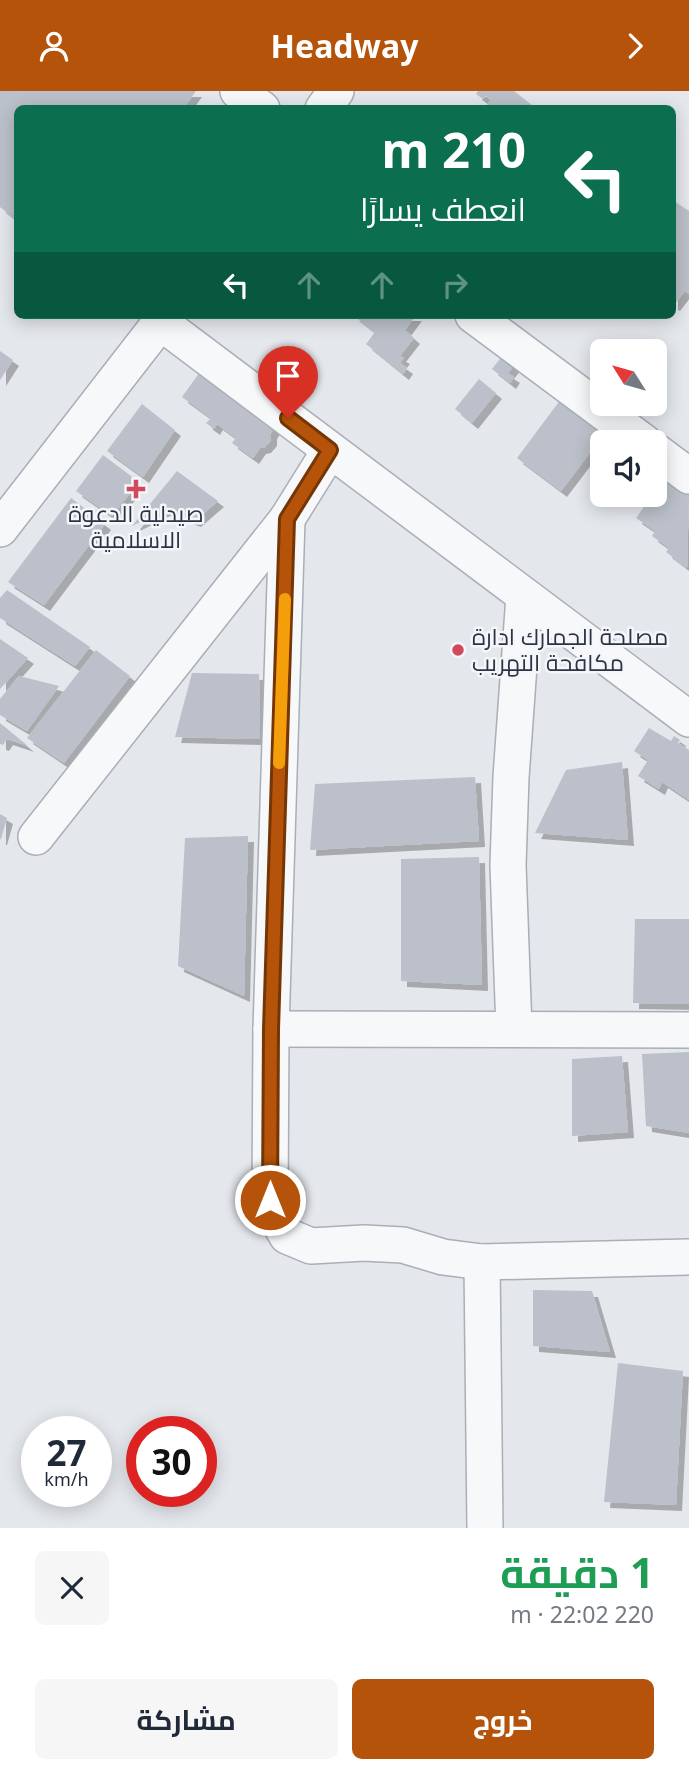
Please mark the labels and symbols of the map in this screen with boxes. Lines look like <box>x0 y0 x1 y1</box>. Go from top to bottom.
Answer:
north arrow <box>590 339 667 417</box>
pin <box>258 346 318 418</box>
marker: صيدلية الدعوة الاسلامية <box>128 481 144 497</box>
place label: صيدلية الدعوة الاسلامية <box>68 497 204 555</box>
place label: مصلحة الجمارك ادارة مكافحة التهريب <box>472 620 668 678</box>
marker: مصلحة الجمارك ادارة مكافحة التهريب <box>450 642 466 658</box>
position arrow <box>233 1163 307 1237</box>
speed limit sign: 30 <box>126 1416 217 1507</box>

